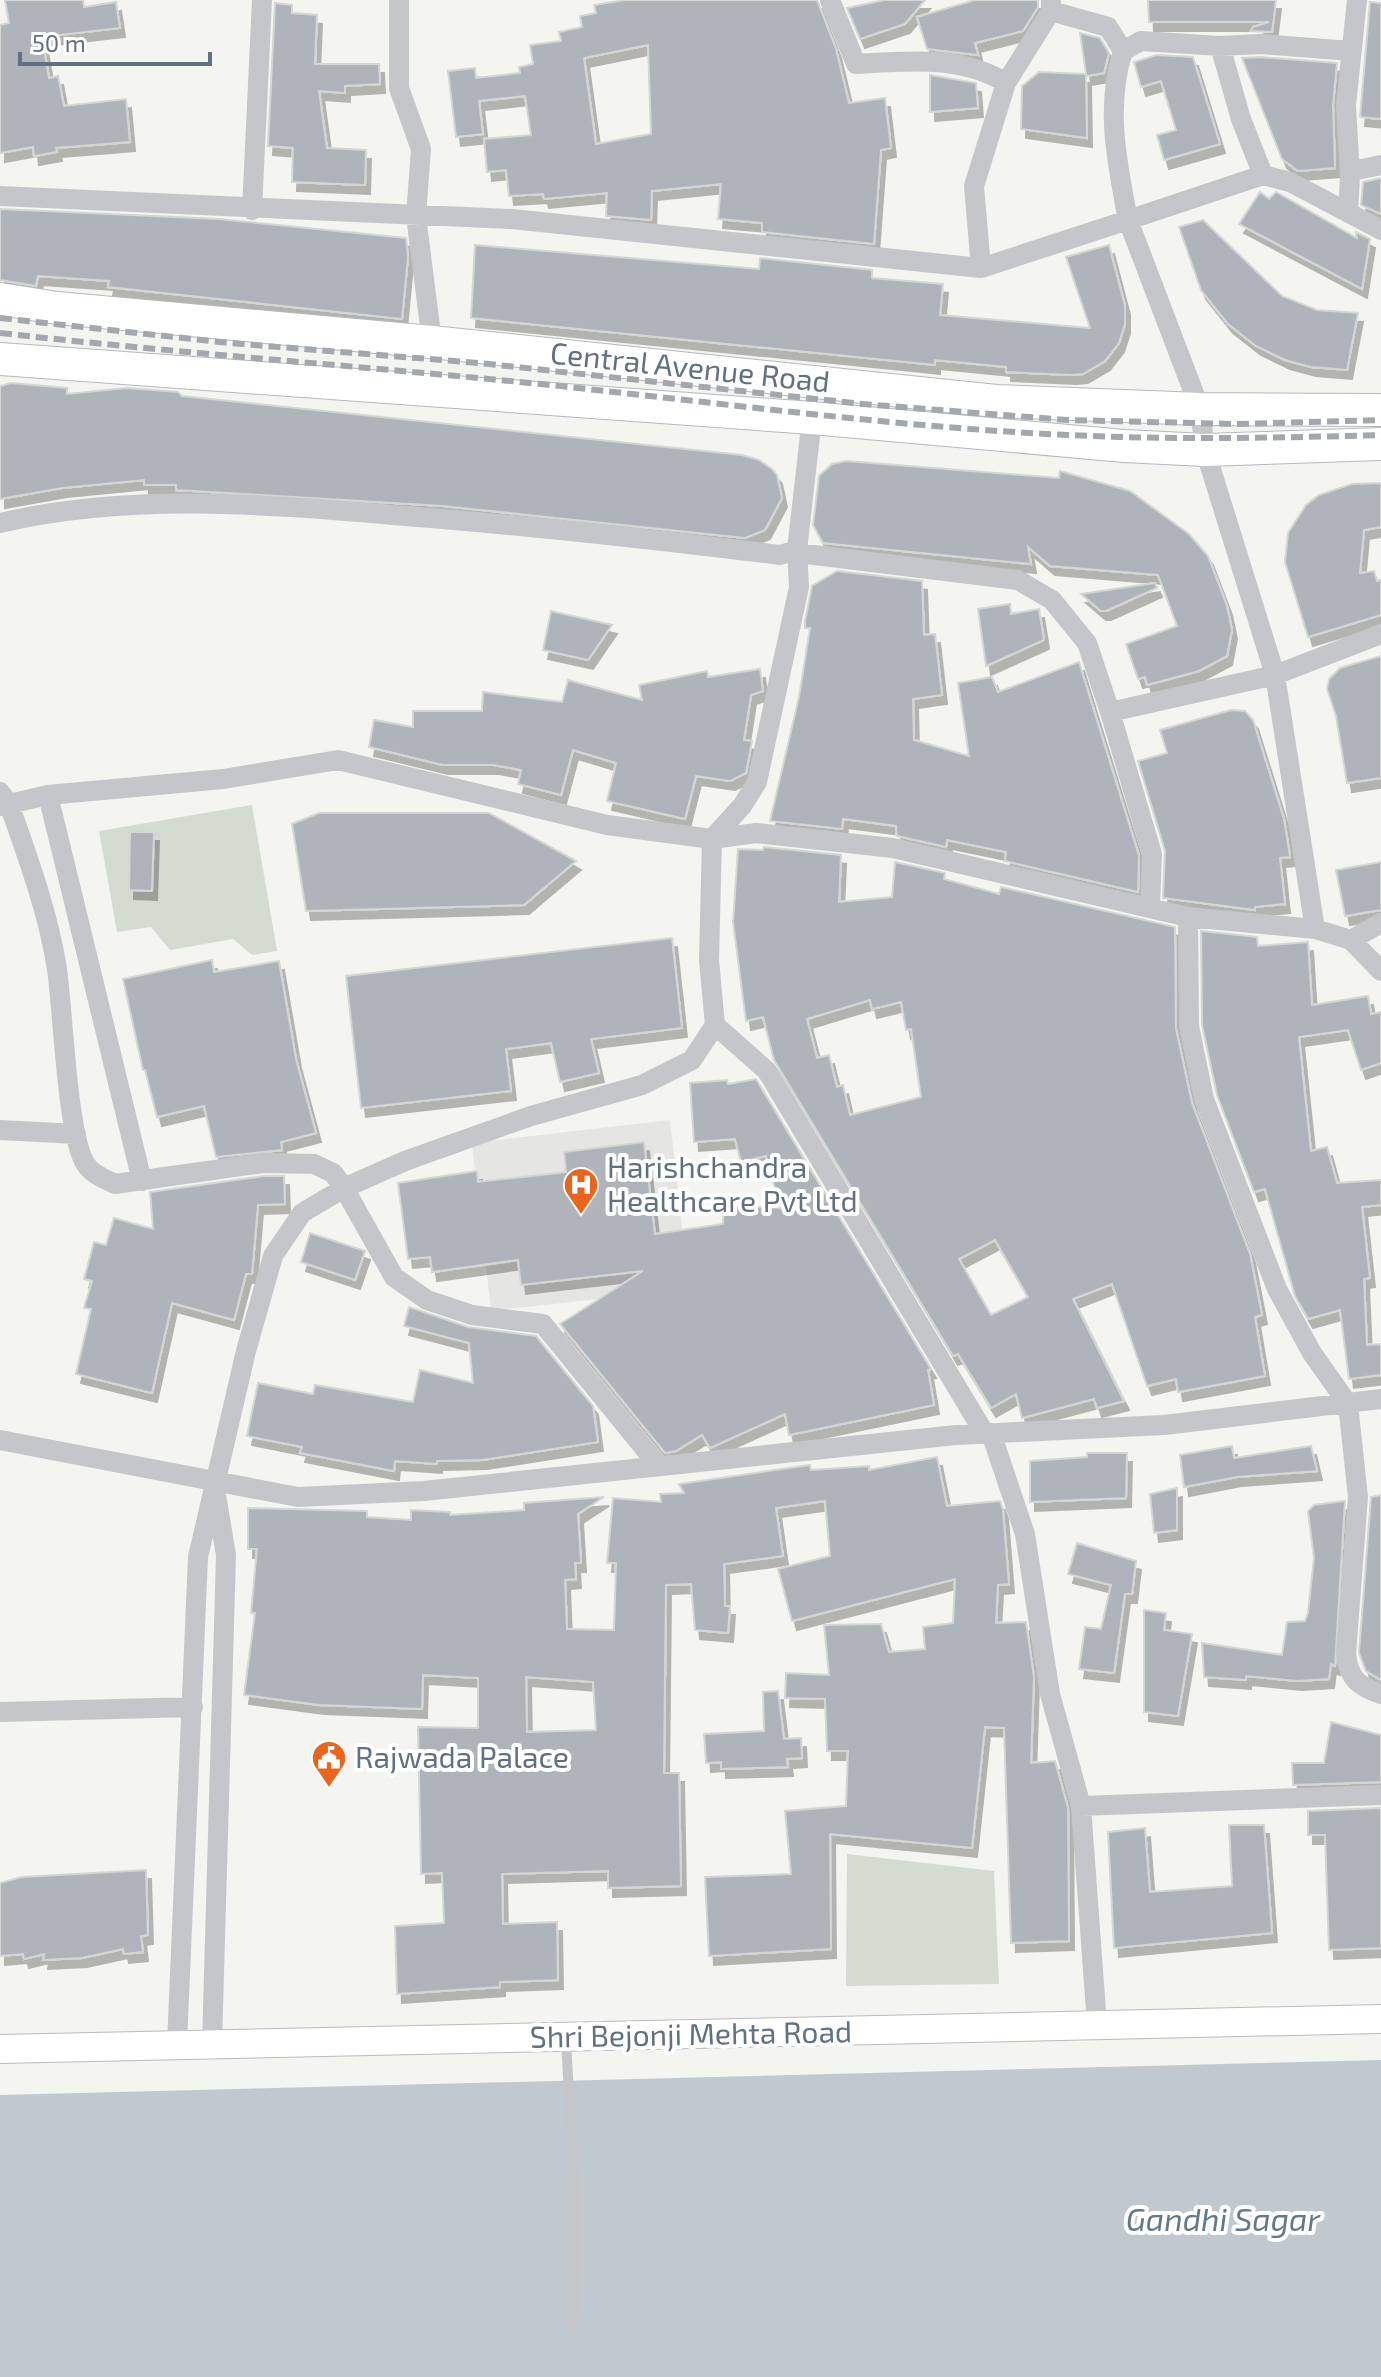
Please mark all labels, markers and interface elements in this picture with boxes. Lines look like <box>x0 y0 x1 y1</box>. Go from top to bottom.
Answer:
scale bar <box>20 16 210 66</box>
text: 50 m <box>32 28 86 57</box>
street label: Central Avenue Road <box>549 333 832 399</box>
place label: Harishchandra Healthcare Pvt Ltd <box>607 1148 858 1218</box>
hospital icon: Harishchandra Healthcare Pvt Ltd <box>562 1166 600 1216</box>
place label: Rajwada Palace <box>355 1738 569 1774</box>
public building icon: Rajwada Palace <box>310 1739 348 1789</box>
street label: Shri Bejonji Mehta Road <box>530 2012 852 2054</box>
water label: Gandhi Sagar <box>1126 2199 1321 2238</box>

